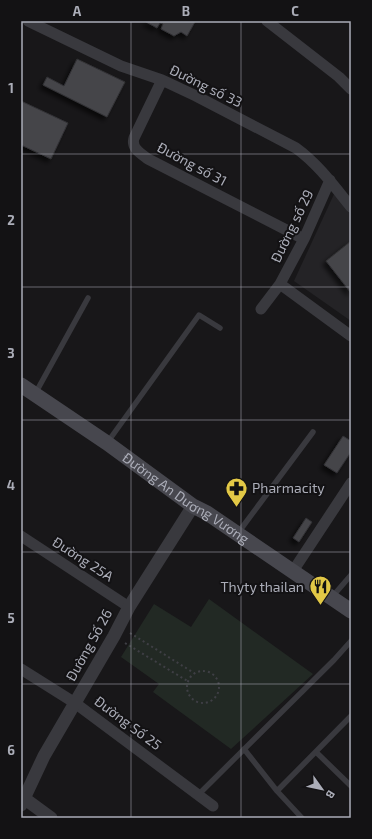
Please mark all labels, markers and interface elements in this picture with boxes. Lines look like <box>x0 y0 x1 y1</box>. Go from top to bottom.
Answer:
text: A <box>73 3 82 19</box>
text: B <box>182 3 190 19</box>
text: C <box>291 3 299 19</box>
street label: Đường số 33 <box>167 61 245 110</box>
text: 1 <box>8 80 14 96</box>
street label: Đường số 31 <box>154 138 230 189</box>
street label: Đường số 29 <box>267 187 316 265</box>
text: 2 <box>7 212 15 228</box>
text: 3 <box>7 345 15 361</box>
street label: Đường An Dương Vương <box>120 448 253 547</box>
pharmacy icon: Pharmacity <box>223 475 249 508</box>
text: 4 <box>7 477 15 493</box>
place label: Pharmacity <box>252 479 325 496</box>
street label: Đường 25A <box>50 533 117 585</box>
restaurant icon: Thyty thailan <box>307 574 333 607</box>
place label: Thyty thailan <box>220 578 304 595</box>
street label: Đường Số 26 <box>62 606 115 684</box>
text: 5 <box>7 610 15 626</box>
street label: Đường Số 25 <box>92 692 165 753</box>
text: 6 <box>7 742 15 758</box>
north arrow <box>302 769 342 809</box>
text: B <box>323 788 338 801</box>

